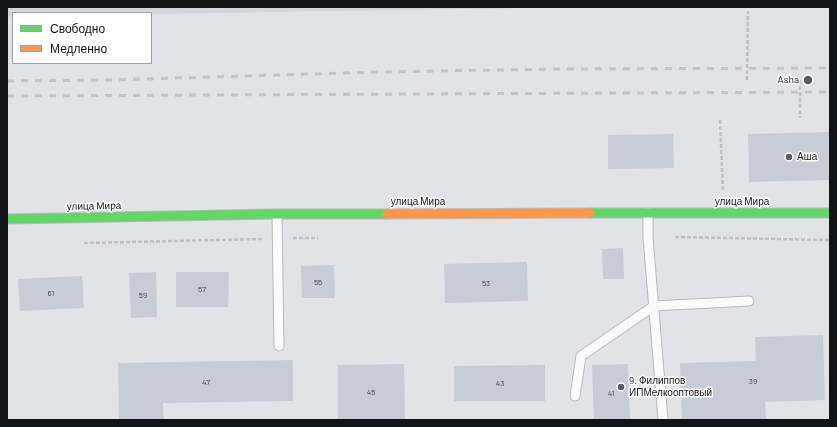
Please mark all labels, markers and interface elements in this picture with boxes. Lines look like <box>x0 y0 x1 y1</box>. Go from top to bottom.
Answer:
legend <box>12 12 152 64</box>
text: Свободно <box>50 21 105 35</box>
text: Медленно <box>50 41 107 55</box>
place label: Asha <box>778 74 799 86</box>
marker: Asha <box>802 74 814 86</box>
place label: Аша <box>797 151 817 163</box>
marker: Аша <box>784 152 794 162</box>
street label: улица Мира <box>391 196 445 208</box>
street label: улица Мира <box>715 196 769 208</box>
street label: улица Мира <box>67 200 121 212</box>
house number: 55 <box>314 277 322 287</box>
house number: 53 <box>482 278 490 288</box>
house number: 57 <box>198 284 206 294</box>
house number: 61 <box>48 288 54 298</box>
house number: 59 <box>139 290 147 300</box>
place label: 9. Филиппов ИПМелкооптовый <box>629 375 712 398</box>
house number: 39 <box>749 376 757 386</box>
house number: 47 <box>202 377 210 387</box>
house number: 43 <box>496 378 504 388</box>
marker: 9. Филиппов ИПМелкооптовый <box>616 382 626 392</box>
house number: 45 <box>367 387 375 397</box>
house number: 41 <box>608 388 614 398</box>

